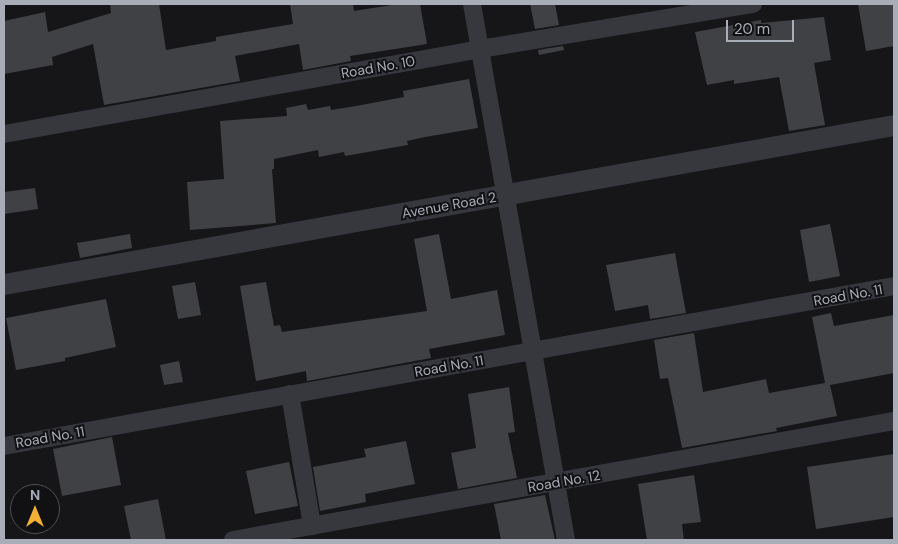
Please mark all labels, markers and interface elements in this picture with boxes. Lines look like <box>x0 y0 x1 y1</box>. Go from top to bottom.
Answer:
scale bar <box>728 10 796 42</box>
text: 20 m <box>734 19 770 39</box>
street label: Road No. 10 <box>340 52 416 82</box>
street label: Avenue Road 2 <box>400 188 498 222</box>
street label: Road No. 11 <box>812 281 884 309</box>
street label: Road No. 11 <box>413 352 485 380</box>
street label: Road No. 11 <box>14 423 86 451</box>
street label: Road No. 12 <box>526 466 602 496</box>
north arrow <box>10 484 60 534</box>
text: N <box>30 486 40 504</box>

